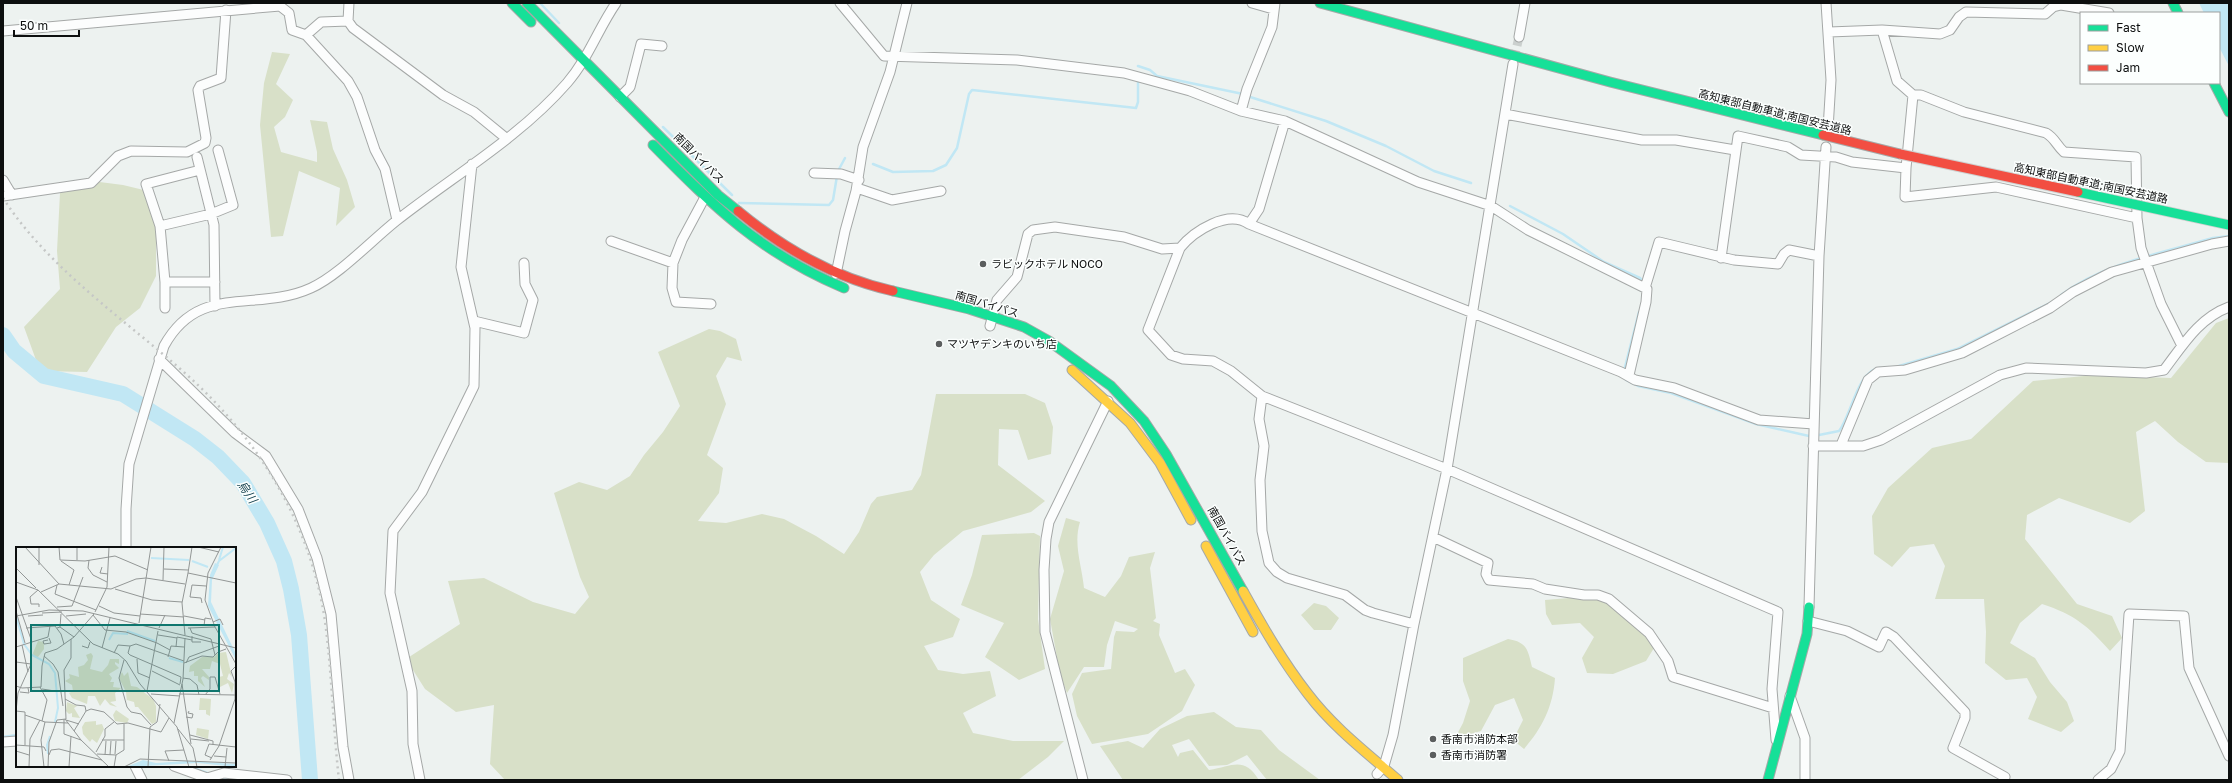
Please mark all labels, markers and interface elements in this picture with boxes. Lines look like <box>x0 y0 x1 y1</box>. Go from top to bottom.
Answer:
scale bar <box>14 12 79 38</box>
legend <box>2080 12 2220 84</box>
text: 50 m <box>20 18 48 33</box>
text: Fast <box>2116 20 2141 35</box>
text: Slow <box>2116 40 2144 55</box>
text: Jam <box>2116 60 2140 75</box>
street label: 高知東部自動車道;南国安芸道路 <box>1697 86 1853 137</box>
street label: 南国バイパス <box>672 130 727 185</box>
street label: 高知東部自動車道;南国安芸道路 <box>2013 160 2169 205</box>
place label: ラビックホテル NOCO <box>991 257 1103 270</box>
marker: ラビックホテル NOCO <box>978 259 988 269</box>
street label: 南国バイパス <box>954 288 1021 319</box>
place label: マツヤデンキのいち店 <box>947 337 1057 350</box>
marker: マツヤデンキのいち店 <box>934 339 944 349</box>
water label: 烏川 <box>234 478 261 508</box>
street label: 南国バイパス <box>1206 504 1249 568</box>
inset map <box>16 547 236 767</box>
place label: 香南市消防本部 <box>1441 732 1518 745</box>
marker: 香南市消防本部 <box>1428 734 1438 744</box>
place label: 香南市消防署 <box>1441 748 1507 761</box>
marker: 香南市消防署 <box>1428 750 1438 760</box>

